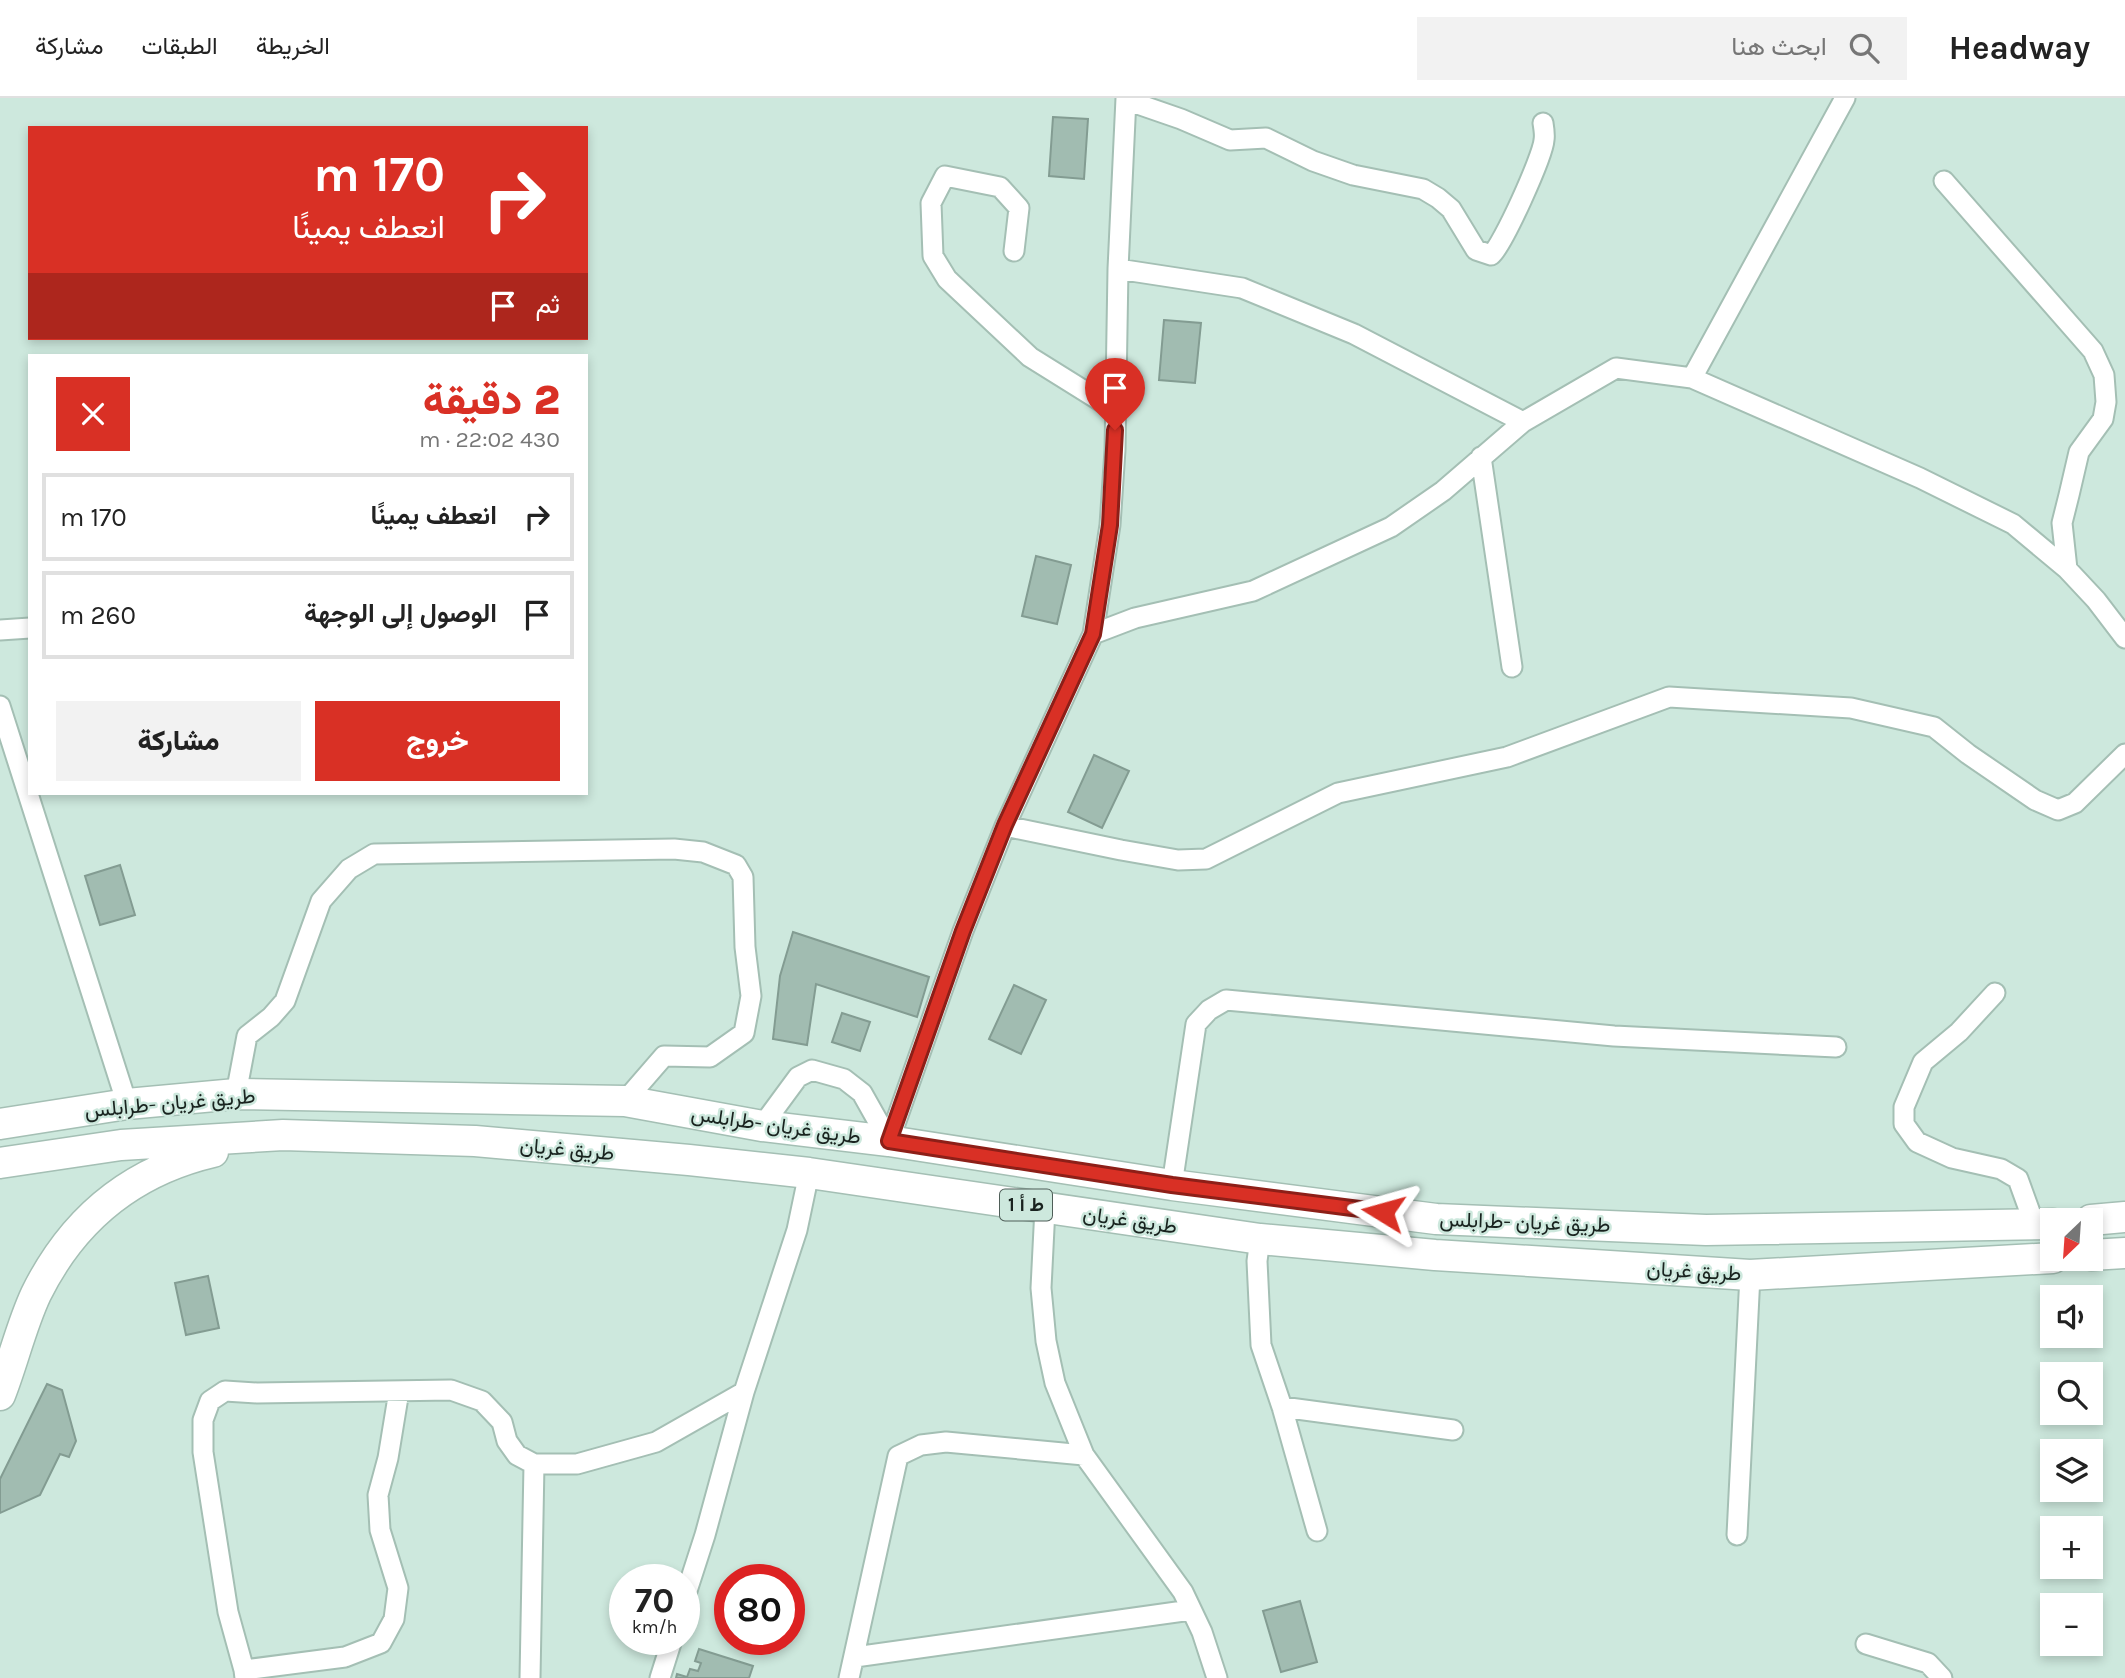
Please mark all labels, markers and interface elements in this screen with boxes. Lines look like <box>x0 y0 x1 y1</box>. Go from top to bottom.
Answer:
search box <box>1417 17 1907 80</box>
icon: search <box>1845 29 1883 67</box>
text: Headway <box>1949 29 2090 67</box>
text: ابحث هنا <box>1731 31 1827 62</box>
text: مشاركة <box>35 32 103 60</box>
text: الطبقات <box>141 32 218 60</box>
text: الخريطة <box>256 32 330 60</box>
text: 170 m <box>313 146 445 203</box>
icon: right <box>469 154 560 245</box>
text: انعطف يمينًا <box>292 209 445 246</box>
icon: arrive <box>484 287 522 325</box>
text: ثم <box>536 289 560 320</box>
pin <box>1085 358 1145 430</box>
icon: arrive <box>1096 369 1134 407</box>
text: 2 دقيقة <box>423 375 560 425</box>
button: close <box>56 377 130 451</box>
text: 430 m · 22:02 <box>419 426 560 453</box>
icon: right <box>518 498 556 536</box>
text: انعطف يمينًا <box>371 500 497 531</box>
text: 170 m <box>60 502 127 533</box>
icon: arrive <box>518 596 556 634</box>
text: الوصول إلى الوجهة <box>304 598 497 629</box>
text: 260 m <box>60 600 136 631</box>
button: مشاركة <box>56 701 301 781</box>
button: خروج <box>315 701 560 781</box>
street label: طريق غريان -طرابلس <box>84 1084 256 1123</box>
street label: طريق غريان -طرابلس <box>689 1101 862 1150</box>
street label: طريق غريان <box>519 1133 615 1166</box>
position arrow <box>1346 1175 1420 1249</box>
road number: ط أ 1 <box>1000 1190 1052 1220</box>
street label: طريق غريان <box>1081 1202 1179 1239</box>
street label: طريق غريان -طرابلس <box>1439 1207 1611 1238</box>
north arrow <box>2040 1208 2104 1270</box>
map controls <box>2040 1208 2103 1656</box>
street label: طريق غريان <box>1646 1257 1742 1286</box>
button: sound <box>2040 1285 2103 1348</box>
button: search <box>2040 1362 2103 1425</box>
button: layers <box>2040 1439 2103 1502</box>
button: + <box>2040 1516 2103 1579</box>
speed limit sign: 80 <box>714 1564 805 1655</box>
text: 70 <box>635 1580 674 1621</box>
button: − <box>2040 1593 2103 1656</box>
text: km/h <box>632 1616 677 1638</box>

